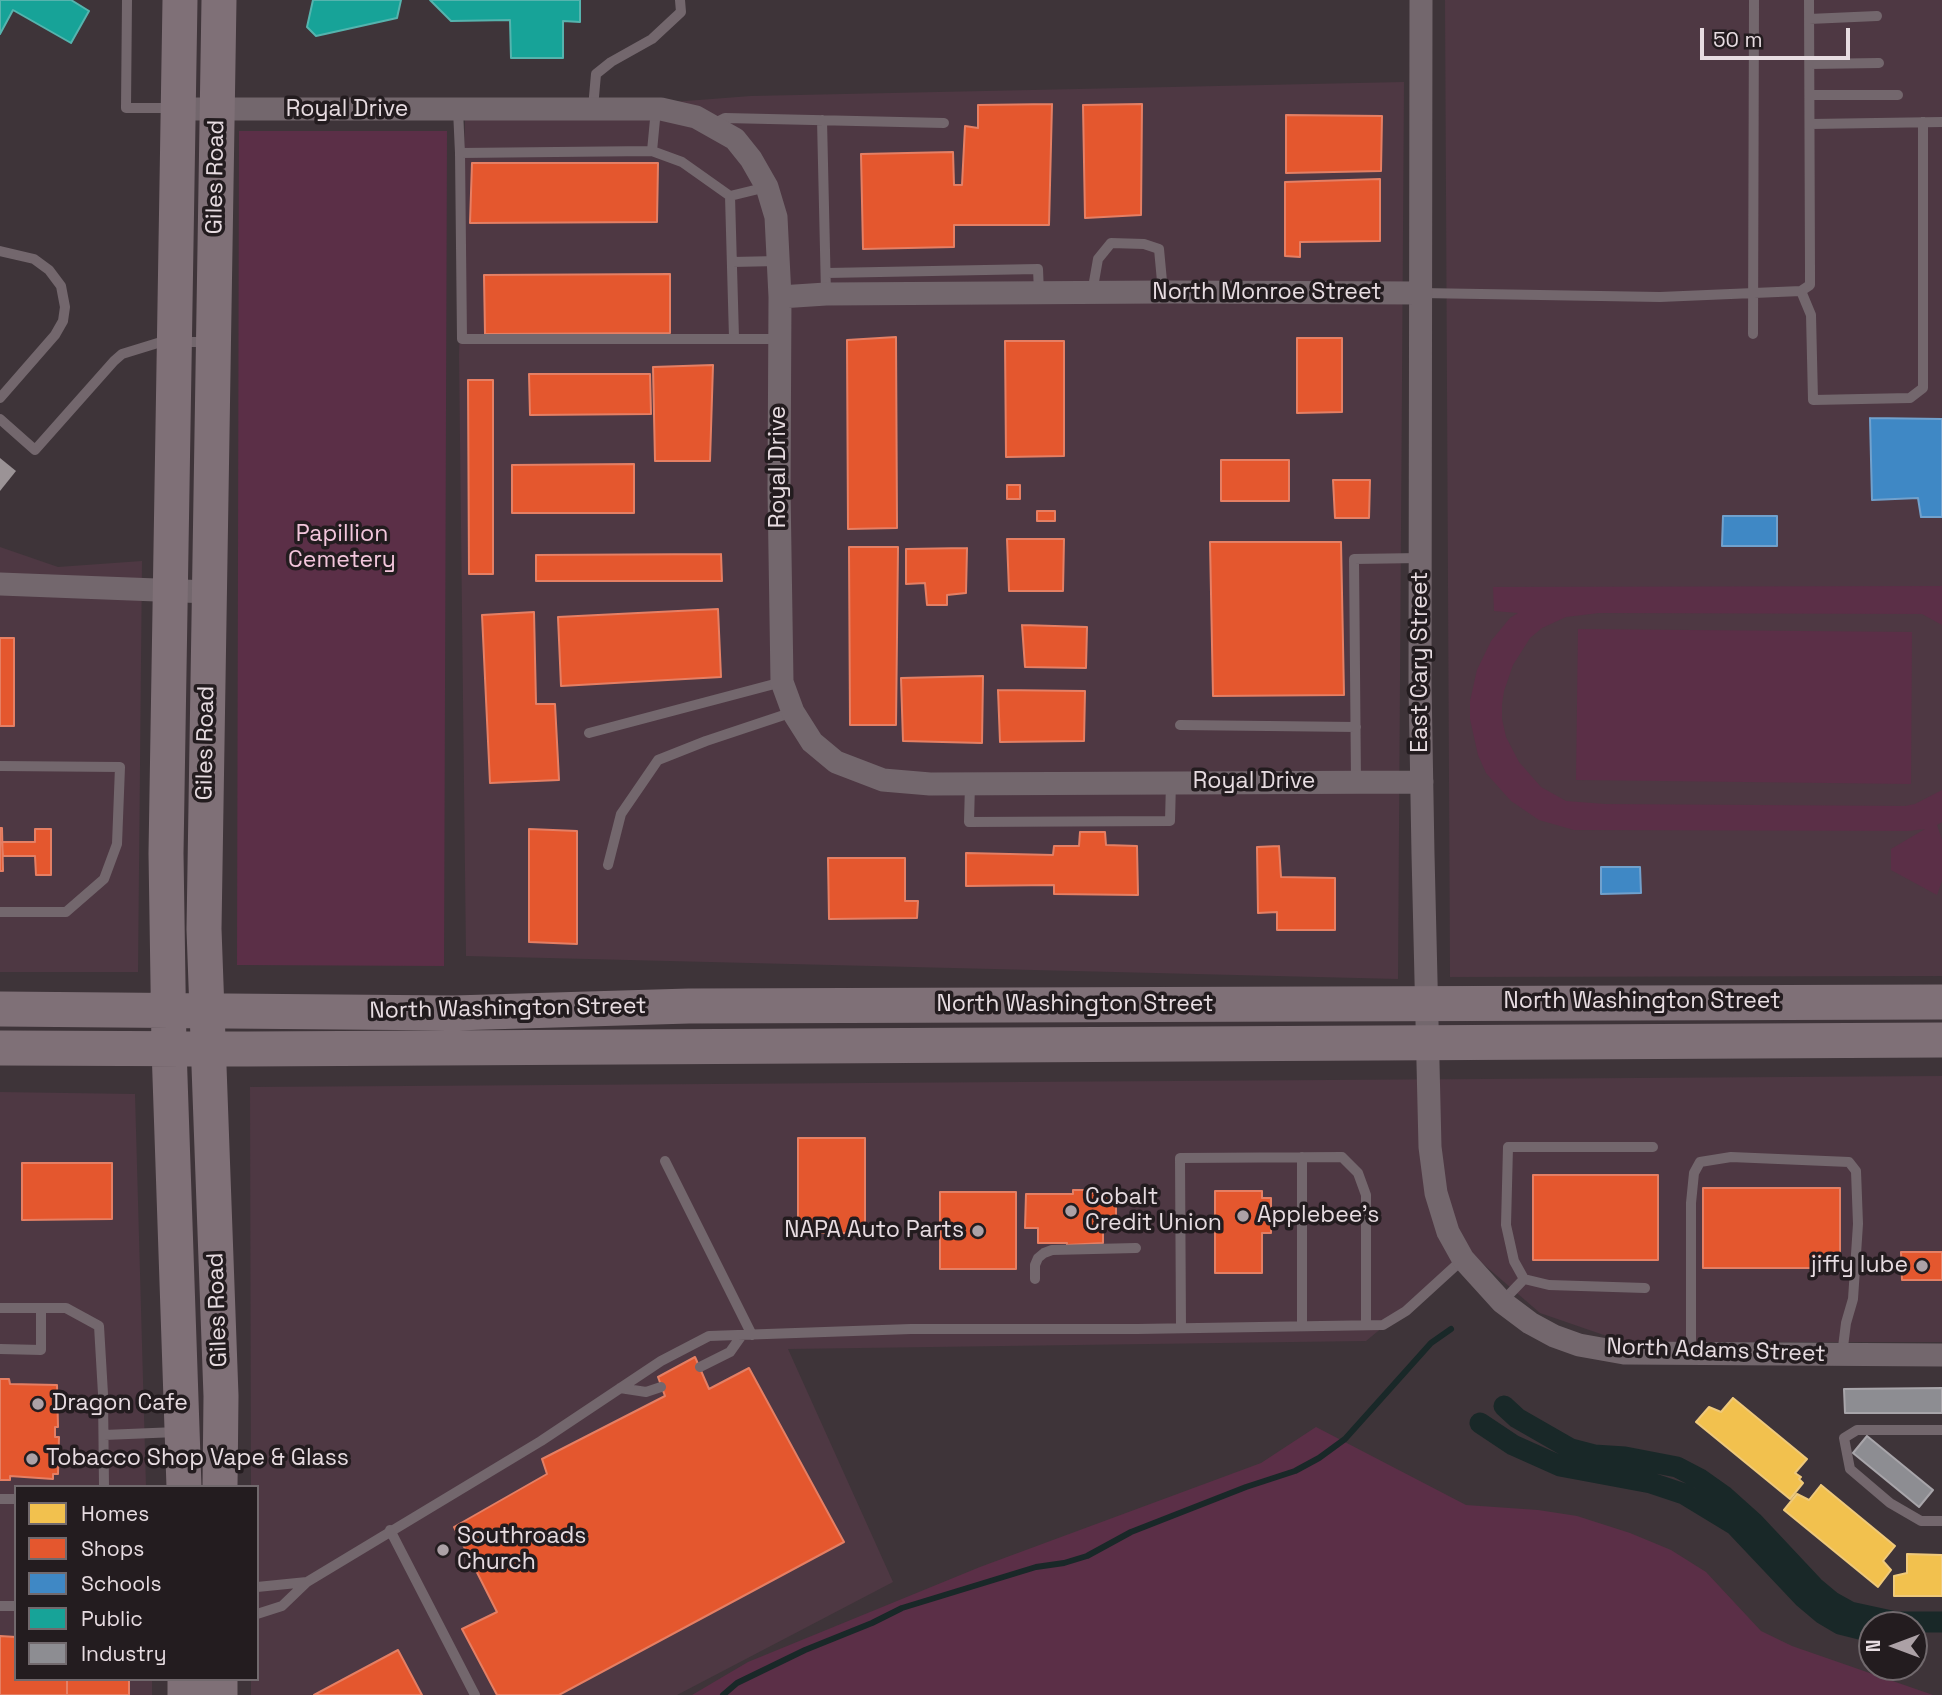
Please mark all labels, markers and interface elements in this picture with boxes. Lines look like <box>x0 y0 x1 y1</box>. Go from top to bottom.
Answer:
scale bar <box>1704 14 1854 58</box>
text: 50 m <box>1713 26 1763 53</box>
street label: Royal Drive <box>286 96 408 124</box>
street label: Giles Road <box>201 119 231 235</box>
street label: North Monroe Street <box>1152 279 1382 307</box>
street label: Royal Drive <box>765 406 793 528</box>
park label: Papillion Cemetery <box>288 521 396 575</box>
street label: East Cary Street <box>1407 571 1435 753</box>
street label: Giles Road <box>191 685 221 801</box>
street label: Royal Drive <box>1193 768 1315 796</box>
street label: North Washington Street <box>1503 988 1781 1016</box>
street label: North Washington Street <box>936 991 1214 1019</box>
street label: North Washington Street <box>369 993 647 1025</box>
place label: Cobalt Credit Union <box>1085 1184 1222 1238</box>
place label: Applebee's <box>1257 1202 1379 1230</box>
marker: Cobalt Credit Union <box>1063 1203 1079 1219</box>
marker: Applebee's <box>1235 1208 1251 1224</box>
place label: NAPA Auto Parts <box>784 1217 964 1245</box>
marker: NAPA Auto Parts <box>970 1223 986 1239</box>
street label: Giles Road <box>202 1252 234 1368</box>
place label: jiffy lube <box>1811 1252 1908 1280</box>
marker: jiffy lube <box>1914 1258 1930 1274</box>
street label: North Adams Street <box>1606 1333 1826 1369</box>
place label: Dragon Cafe <box>52 1390 188 1418</box>
marker: Dragon Cafe <box>30 1396 46 1412</box>
place label: Tobacco Shop Vape & Glass <box>46 1445 349 1473</box>
marker: Tobacco Shop Vape & Glass <box>24 1451 40 1467</box>
legend <box>14 1485 259 1681</box>
text: Homes <box>81 1500 149 1527</box>
place label: Southroads Church <box>457 1523 586 1577</box>
text: Shops <box>81 1535 144 1562</box>
marker: Southroads Church <box>435 1542 451 1558</box>
text: Schools <box>81 1570 161 1597</box>
text: Public <box>81 1605 143 1632</box>
north arrow <box>1858 1611 1928 1681</box>
text: Industry <box>81 1640 167 1667</box>
text: N <box>1861 1640 1886 1652</box>

